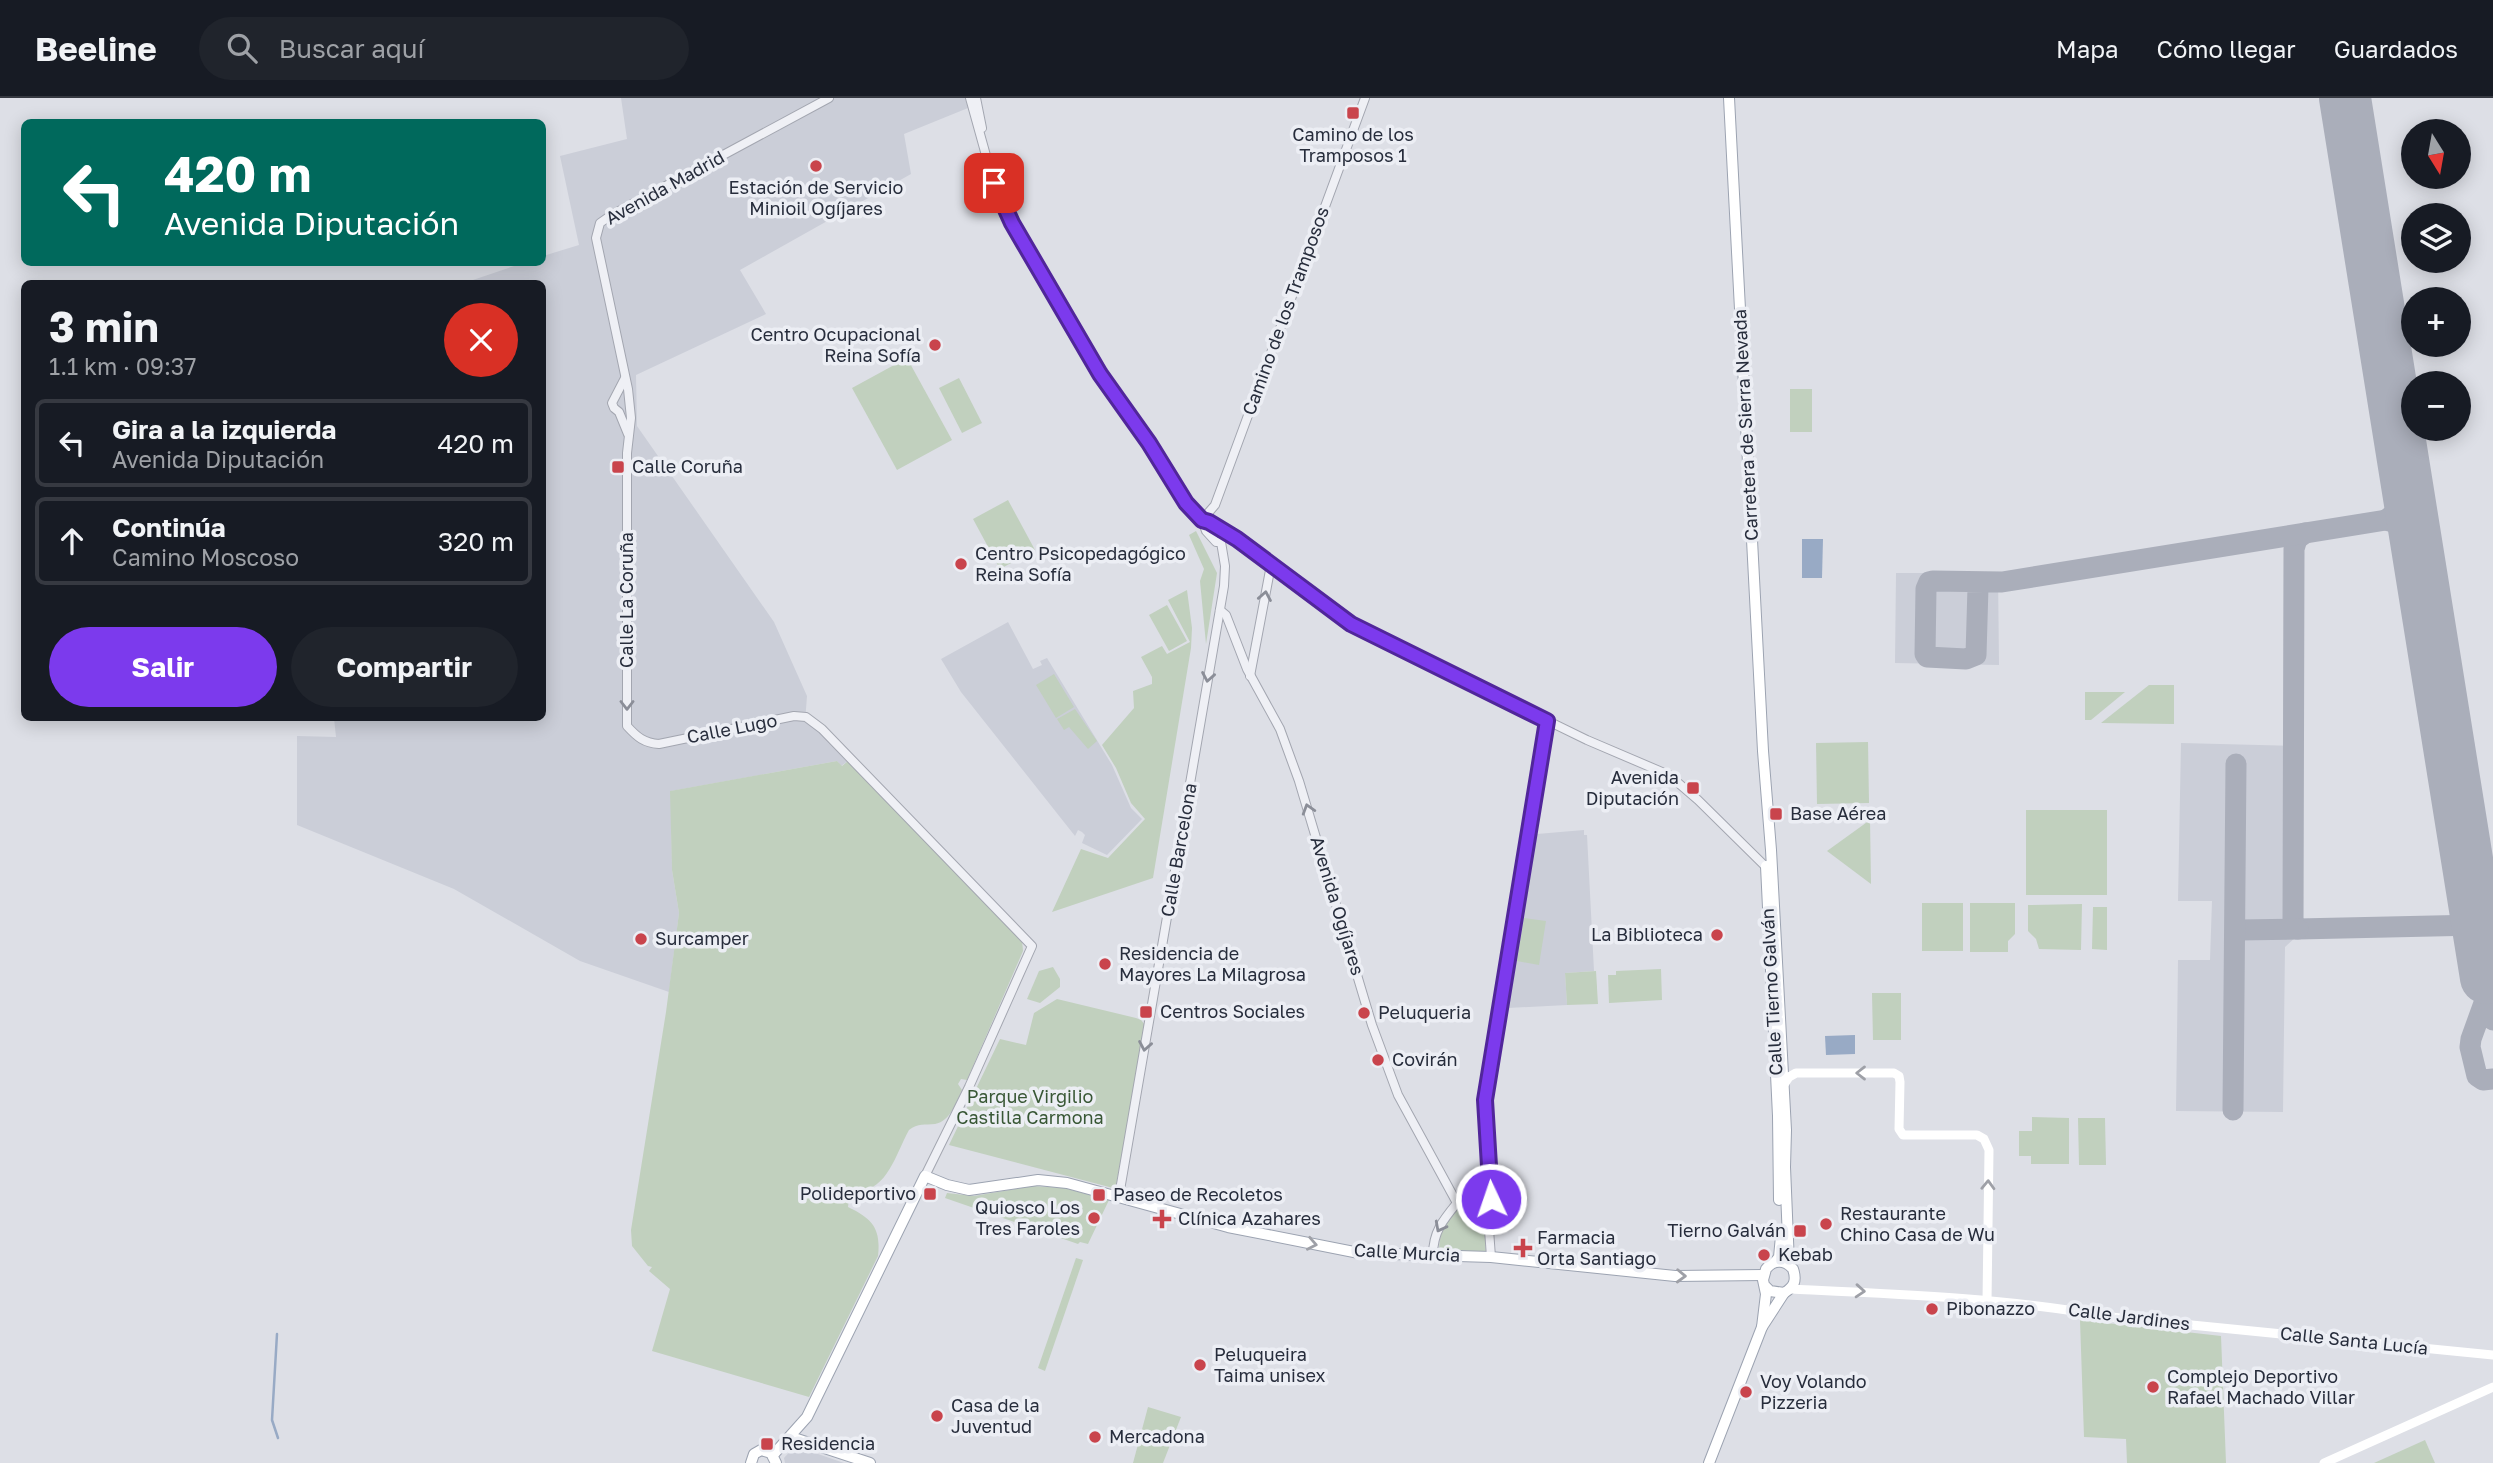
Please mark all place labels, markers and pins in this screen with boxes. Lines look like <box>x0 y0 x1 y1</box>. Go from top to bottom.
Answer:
marker: Camino de los Tramposos 1 <box>1345 105 1361 121</box>
place label: Camino de los Tramposos 1 <box>1292 123 1414 166</box>
pin <box>964 153 1024 213</box>
marker: Estación de Servicio Minioil Ogíjares <box>808 158 824 174</box>
place label: Estación de Servicio Minioil Ogíjares <box>729 176 903 219</box>
place label: Centro Ocupacional Reina Sofía <box>750 323 921 366</box>
marker: Centro Ocupacional Reina Sofía <box>927 337 943 353</box>
place label: Calle Coruña <box>632 455 743 477</box>
marker: Calle Coruña <box>610 459 626 475</box>
place label: Centro Psicopedagógico Reina Sofía <box>975 542 1186 585</box>
marker: Centro Psicopedagógico Reina Sofía <box>953 556 969 572</box>
place label: Avenida Diputación <box>1586 766 1679 809</box>
marker: Avenida Diputación <box>1685 780 1701 796</box>
place label: Base Aérea <box>1790 802 1886 824</box>
marker: Base Aérea <box>1768 806 1784 822</box>
place label: La Biblioteca <box>1591 923 1703 945</box>
place label: Surcamper <box>655 927 749 949</box>
marker: La Biblioteca <box>1709 927 1725 943</box>
marker: Surcamper <box>633 931 649 947</box>
place label: Residencia de Mayores La Milagrosa <box>1119 942 1306 985</box>
marker: Residencia de Mayores La Milagrosa <box>1097 956 1113 972</box>
place label: Centros Sociales <box>1160 1000 1305 1022</box>
place label: Peluqueria <box>1378 1001 1471 1023</box>
marker: Centros Sociales <box>1138 1004 1154 1020</box>
marker: Peluqueria <box>1356 1005 1372 1021</box>
place label: Covirán <box>1392 1048 1458 1070</box>
marker: Covirán <box>1370 1052 1386 1068</box>
place label: Polideportivo <box>800 1182 916 1204</box>
place label: Paseo de Recoletos <box>1113 1183 1283 1205</box>
marker: Polideportivo <box>922 1186 938 1202</box>
marker: Paseo de Recoletos <box>1091 1187 1107 1203</box>
place label: Quiosco Los Tres Faroles <box>975 1196 1080 1239</box>
place label: Restaurante Chino Casa de Wu <box>1840 1202 1995 1245</box>
place label: Clínica Azahares <box>1178 1207 1321 1229</box>
marker: Clínica Azahares <box>1152 1209 1172 1229</box>
marker: Quiosco Los Tres Faroles <box>1086 1210 1102 1226</box>
marker: Restaurante Chino Casa de Wu <box>1818 1216 1834 1232</box>
place label: Tierno Galván <box>1667 1219 1786 1241</box>
marker: Tierno Galván <box>1792 1223 1808 1239</box>
place label: Farmacia Orta Santiago <box>1537 1226 1656 1269</box>
marker: Farmacia Orta Santiago <box>1515 1240 1531 1256</box>
place label: Kebab <box>1778 1243 1833 1265</box>
marker: Kebab <box>1756 1247 1772 1263</box>
place label: Pibonazzo <box>1946 1297 2035 1319</box>
marker: Pibonazzo <box>1924 1301 1940 1317</box>
place label: Peluqueira Taima unisex <box>1214 1343 1326 1386</box>
marker: Peluqueira Taima unisex <box>1192 1357 1208 1373</box>
place label: Complejo Deportivo Rafael Machado Villar <box>2167 1365 2355 1408</box>
place label: Voy Volando Pizzeria <box>1760 1370 1867 1413</box>
marker: Complejo Deportivo Rafael Machado Villar <box>2145 1379 2161 1395</box>
marker: Voy Volando Pizzeria <box>1738 1384 1754 1400</box>
place label: Casa de la Juventud <box>951 1394 1040 1437</box>
marker: Casa de la Juventud <box>929 1408 945 1424</box>
place label: Mercadona <box>1109 1425 1205 1447</box>
marker: Mercadona <box>1087 1429 1103 1445</box>
place label: Residencia <box>781 1432 875 1454</box>
marker: Residencia <box>759 1436 775 1452</box>

